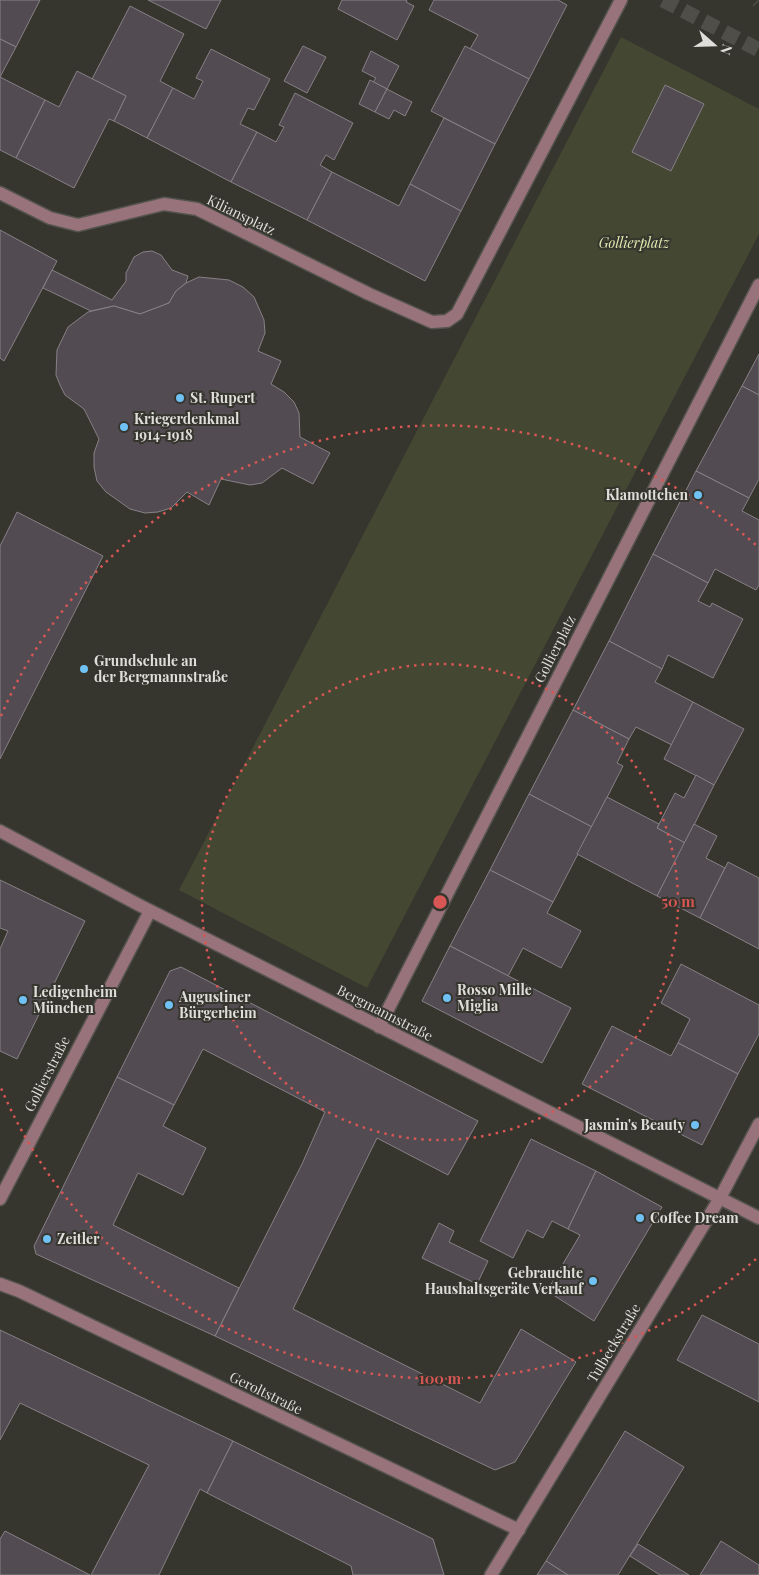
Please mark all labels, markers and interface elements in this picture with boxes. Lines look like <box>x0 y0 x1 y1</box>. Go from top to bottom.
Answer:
north arrow <box>689 20 739 70</box>
text: N <box>716 42 737 58</box>
street label: Kiliansplatz <box>204 190 279 239</box>
park label: Gollierplatz <box>599 233 670 252</box>
place label: St. Rupert <box>190 388 255 407</box>
marker: St. Rupert <box>174 392 186 404</box>
place label: Kriegerdenkmal 1914-1918 <box>134 409 240 444</box>
marker: Kriegerdenkmal 1914-1918 <box>118 421 130 433</box>
place label: Klamottchen <box>605 485 688 504</box>
marker: Klamottchen <box>692 489 704 501</box>
street label: Gollierplatz <box>529 611 580 686</box>
place label: Grundschule an der Bergmannstraße <box>94 651 228 686</box>
marker: Grundschule an der Bergmannstraße <box>78 663 90 675</box>
text: 50 m <box>661 891 695 911</box>
centre of rings <box>431 893 449 911</box>
street label: Bergmannstraße <box>334 980 436 1045</box>
place label: Rosso Mille Miglia <box>457 980 532 1015</box>
place label: Ledigenheim München <box>33 982 117 1017</box>
place label: Augustiner Bürgerheim <box>178 987 257 1022</box>
marker: Rosso Mille Miglia <box>441 992 453 1004</box>
marker: Ledigenheim München <box>17 994 29 1006</box>
marker: Augustiner Bürgerheim <box>163 999 175 1011</box>
street label: Gollierstraße <box>19 1033 74 1115</box>
place label: Jasmin's Beauty <box>583 1115 686 1134</box>
marker: Jasmin's Beauty <box>689 1119 701 1131</box>
place label: Coffee Dream <box>650 1208 739 1227</box>
marker: Coffee Dream <box>634 1212 646 1224</box>
place label: Zeitler <box>57 1229 100 1248</box>
marker: Zeitler <box>41 1233 53 1245</box>
place label: Gebrauchte Haushaltsgeräte Verkauf <box>425 1263 584 1298</box>
marker: Gebrauchte Haushaltsgeräte Verkauf <box>587 1275 599 1287</box>
street label: Tulbeckstraße <box>583 1300 645 1386</box>
street label: Geroltstraße <box>227 1367 306 1418</box>
text: 100 m <box>419 1368 462 1388</box>

